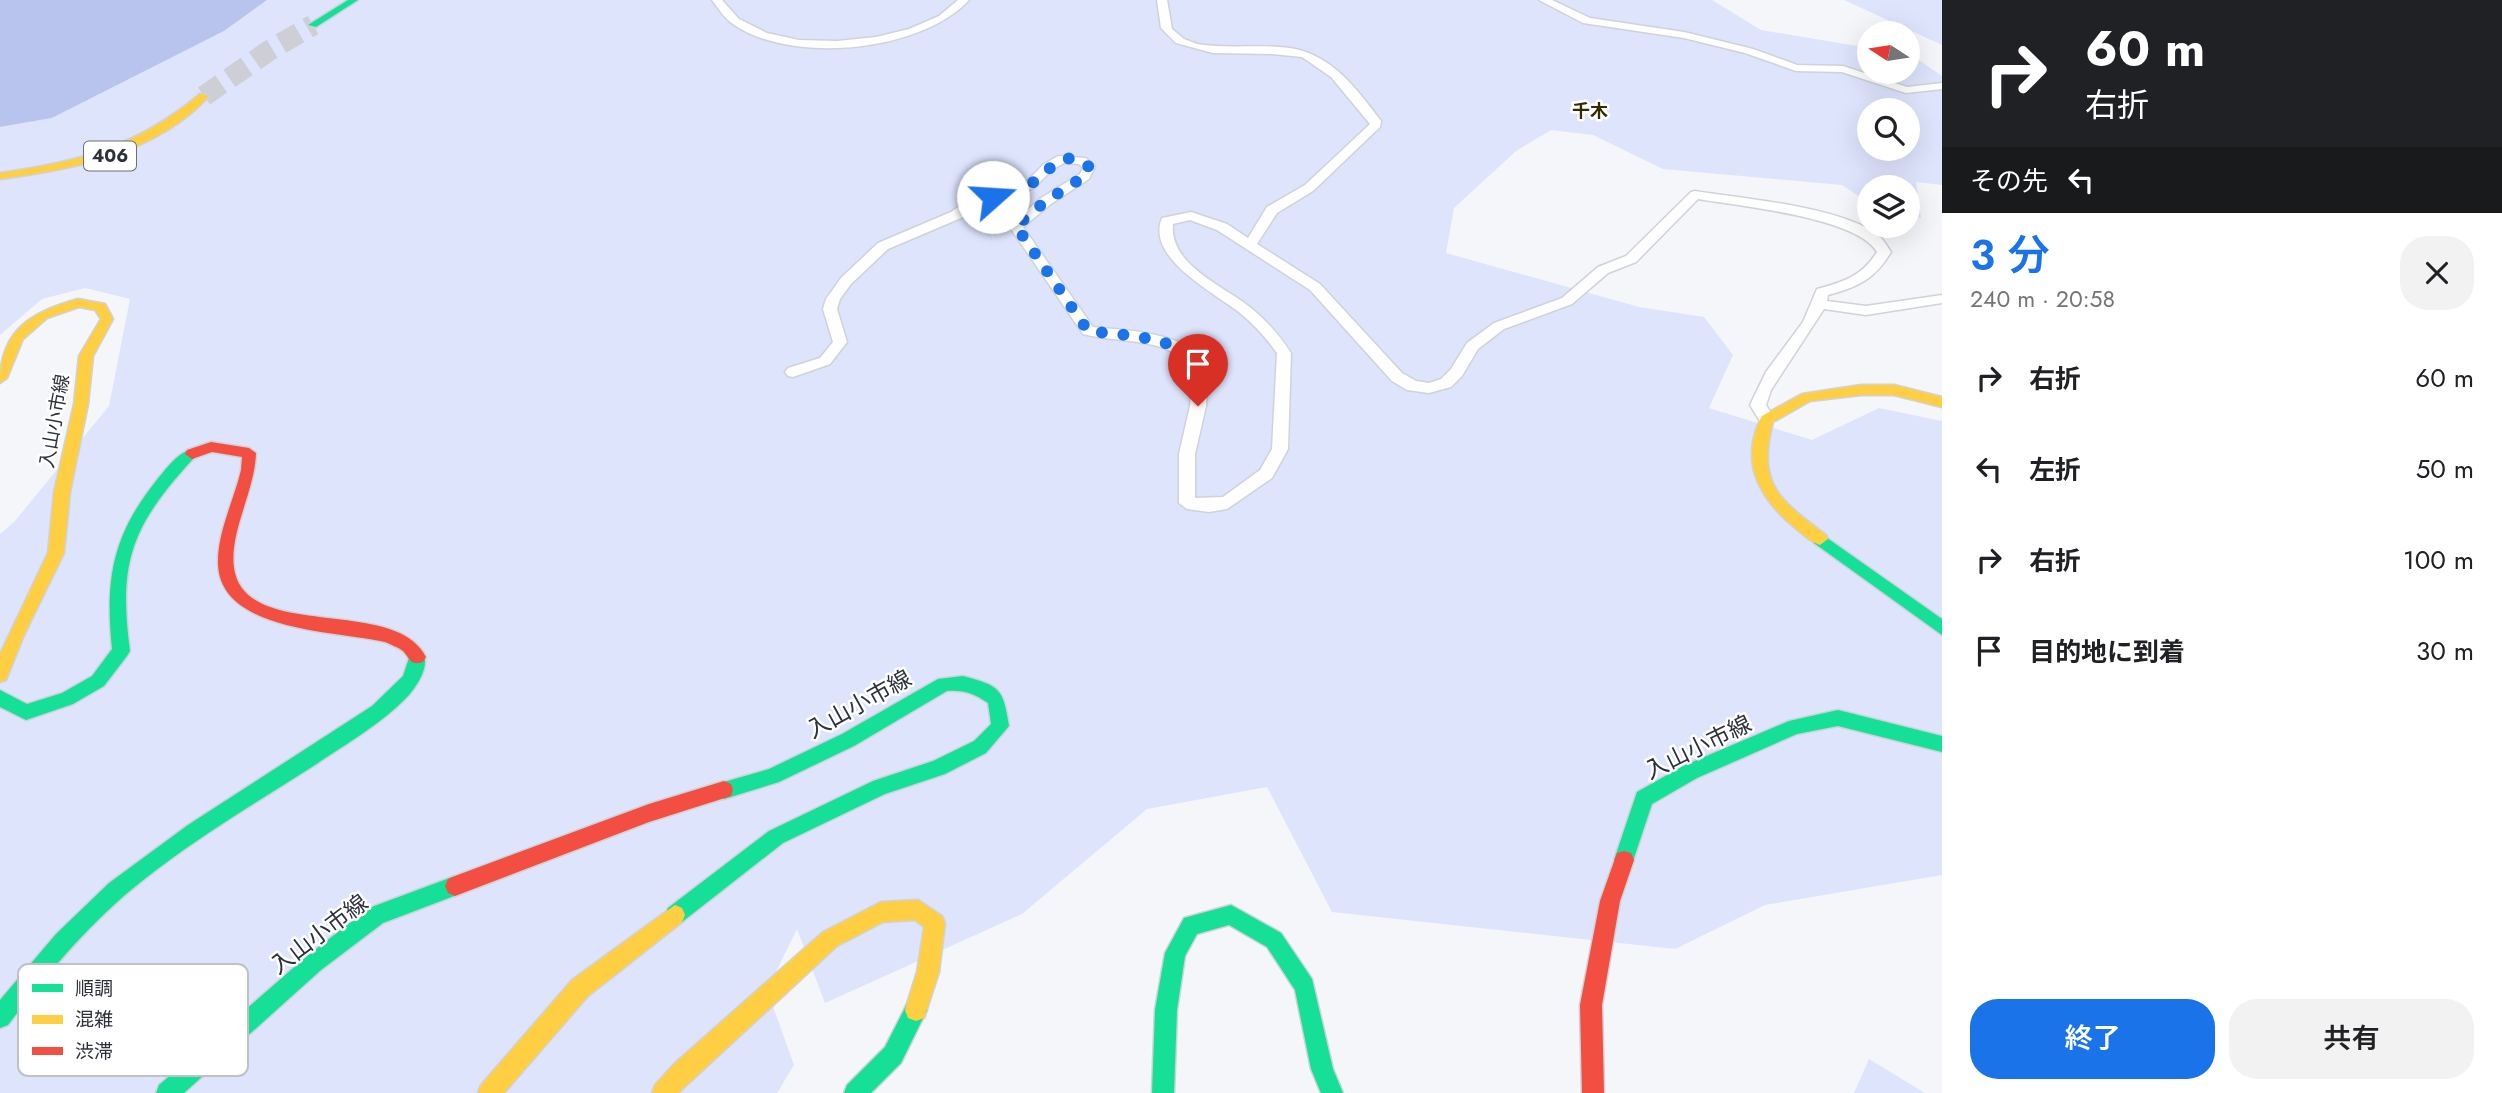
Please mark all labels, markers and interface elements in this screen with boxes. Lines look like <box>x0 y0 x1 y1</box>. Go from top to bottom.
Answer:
text: 60 m <box>2085 14 2205 84</box>
north arrow <box>1857 21 1920 84</box>
map controls <box>1857 21 1920 238</box>
icon: right <box>1970 28 2061 119</box>
text: 右折 <box>2085 82 2149 128</box>
district label: 千木 <box>1572 98 1608 124</box>
button: search <box>1857 98 1920 161</box>
road number: 406 <box>84 141 136 170</box>
position arrow <box>956 160 1030 234</box>
icon: left <box>2062 161 2100 199</box>
text: その先 <box>1970 162 2048 200</box>
button: layers <box>1857 175 1920 238</box>
text: 3 分 <box>1970 225 2050 286</box>
button: close <box>2400 236 2474 310</box>
text: 240 m · 20:58 <box>1970 282 2115 316</box>
pin <box>1168 334 1228 406</box>
icon: arrive <box>1179 345 1217 383</box>
icon: right <box>1970 359 2008 397</box>
text: 60 m <box>2415 359 2474 397</box>
text: 右折 <box>2029 360 2081 398</box>
street label: 入山小市線 <box>33 372 76 470</box>
icon: left <box>1970 450 2008 488</box>
text: 50 m <box>2416 450 2474 488</box>
text: 左折 <box>2029 451 2081 489</box>
icon: right <box>1970 541 2008 579</box>
text: 100 m <box>2403 541 2474 579</box>
text: 右折 <box>2029 542 2081 580</box>
icon: arrive <box>1970 632 2008 670</box>
text: 30 m <box>2416 632 2474 670</box>
text: 目的地に到着 <box>2029 633 2185 671</box>
street label: 入山小市線 <box>800 661 918 747</box>
street label: 入山小市線 <box>1639 707 1757 787</box>
street label: 入山小市線 <box>263 886 375 982</box>
legend <box>18 964 248 1076</box>
text: 順調 <box>75 975 113 1002</box>
button: 終了 <box>1970 999 2215 1079</box>
button: 共有 <box>2229 999 2474 1079</box>
text: 混雑 <box>75 1006 113 1033</box>
text: 渋滞 <box>75 1038 113 1065</box>

